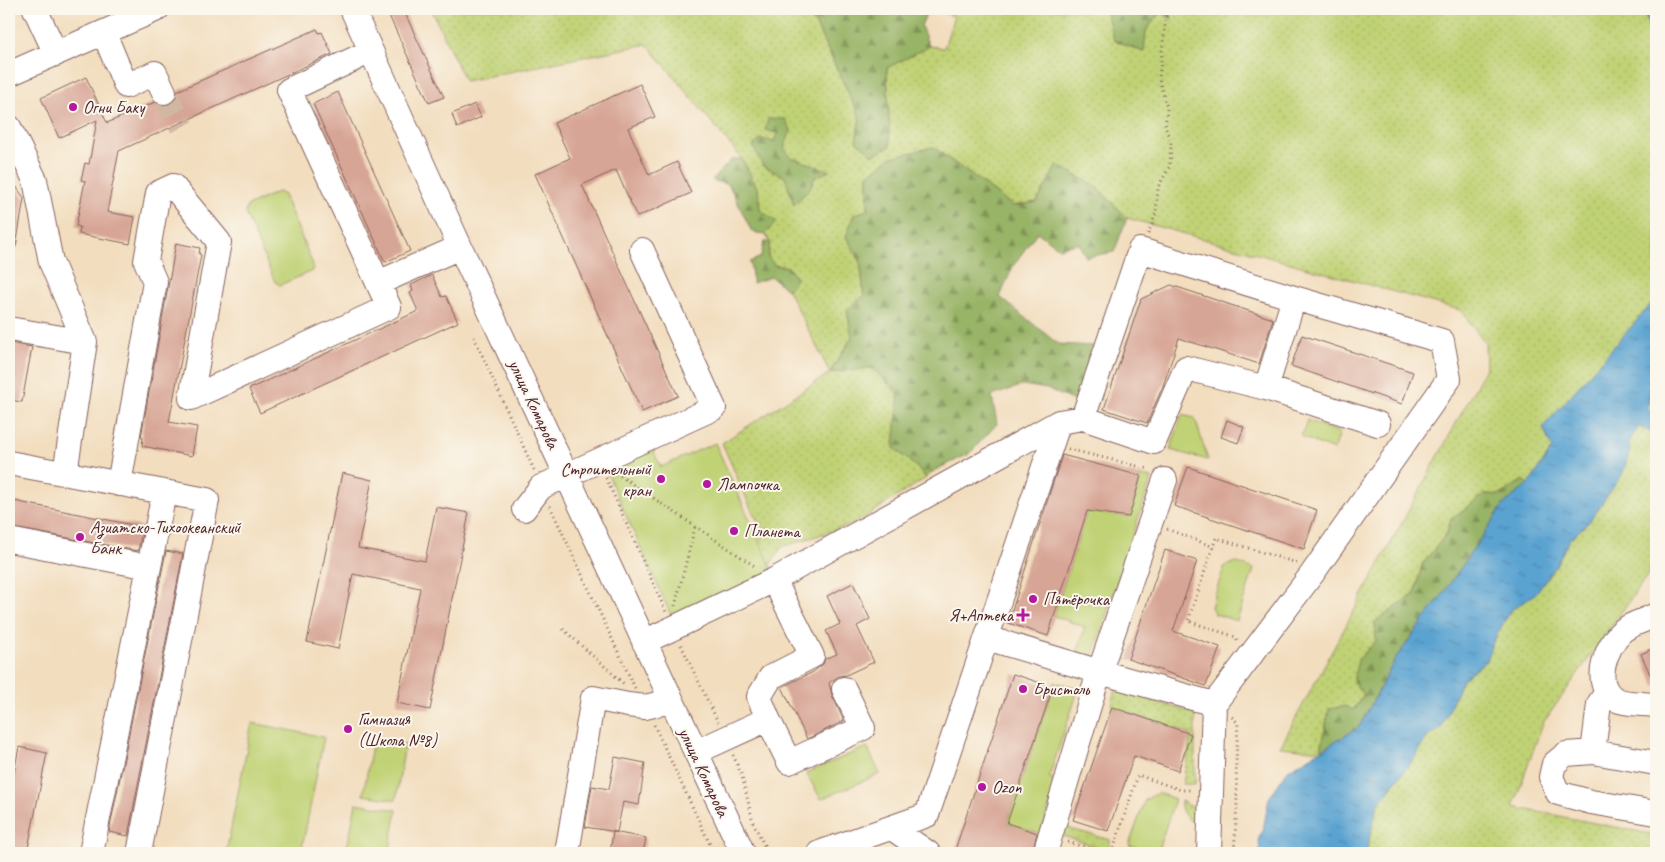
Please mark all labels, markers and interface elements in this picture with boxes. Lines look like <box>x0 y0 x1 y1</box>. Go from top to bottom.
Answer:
place label: Огни Баку <box>83 96 146 118</box>
marker: Огни Баку <box>67 101 79 113</box>
street label: улица Комарова <box>503 355 565 453</box>
place label: Строительный кран <box>561 458 653 501</box>
marker: Строительный кран <box>655 473 667 485</box>
place label: Лампочка <box>717 473 780 495</box>
marker: Лампочка <box>701 478 713 490</box>
place label: Азиатско-Тихоокеанский Банк <box>90 516 242 559</box>
place label: Планета <box>744 520 801 542</box>
marker: Планета <box>728 525 740 537</box>
marker: Азиатско-Тихоокеанский Банк <box>74 531 86 543</box>
place label: Пятёрочка <box>1043 588 1111 610</box>
marker: Пятёрочка <box>1027 593 1039 605</box>
place label: Я+Аптека <box>949 604 1015 626</box>
marker: Я+Аптека <box>1017 609 1029 621</box>
place label: Бристоль <box>1033 678 1090 700</box>
marker: Бристоль <box>1017 683 1029 695</box>
place label: Гимназия (Школа №8) <box>358 708 438 751</box>
marker: Гимназия (Школа №8) <box>342 723 354 735</box>
street label: улица Комарова <box>673 723 735 821</box>
place label: Ozon <box>992 776 1022 798</box>
marker: Ozon <box>976 781 988 793</box>

